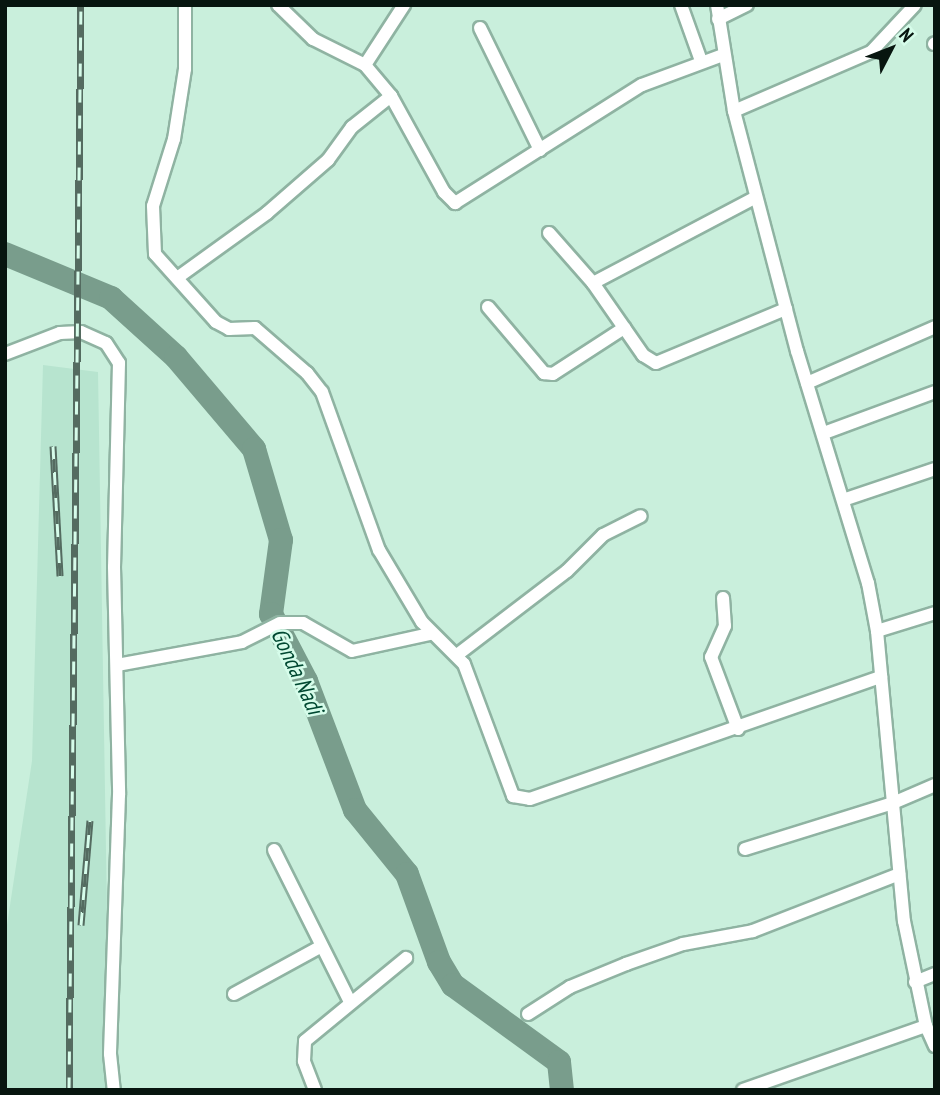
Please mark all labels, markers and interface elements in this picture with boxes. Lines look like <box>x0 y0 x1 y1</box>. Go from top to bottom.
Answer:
north arrow <box>856 14 926 84</box>
text: N <box>894 23 919 47</box>
water label: Gonda Nadi <box>265 624 329 718</box>

